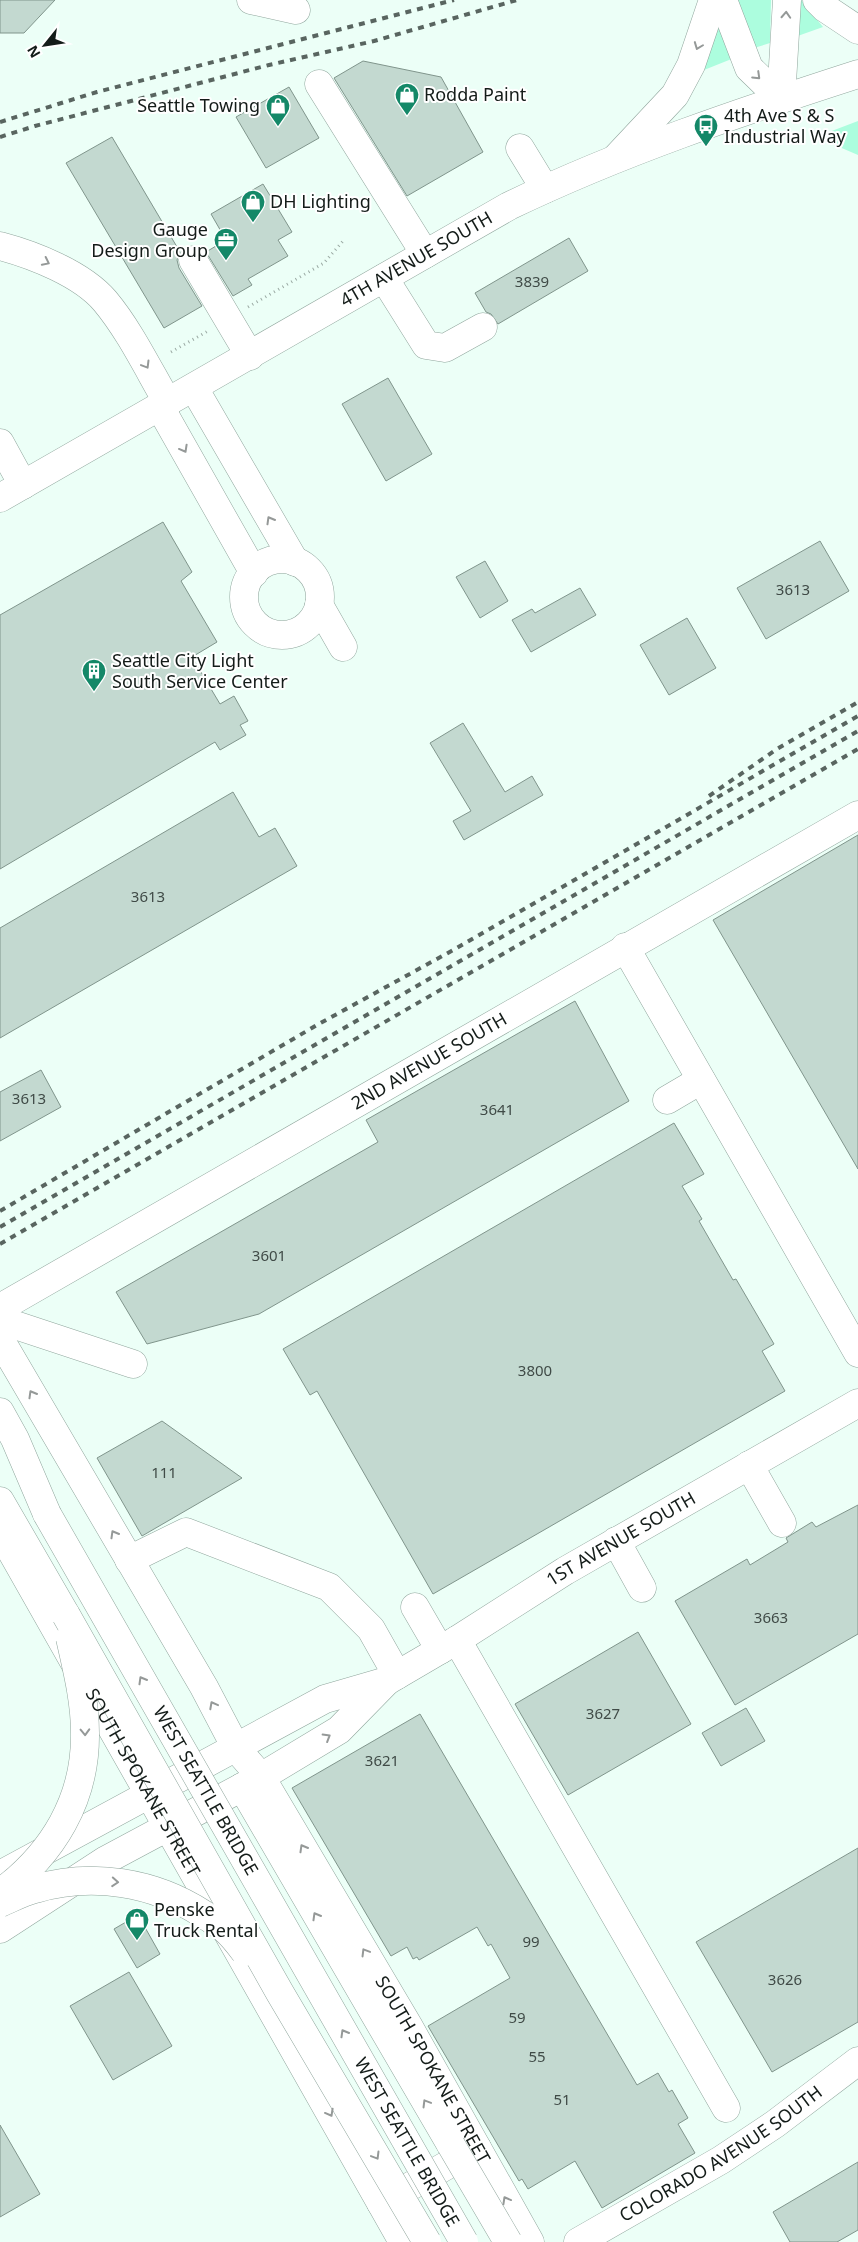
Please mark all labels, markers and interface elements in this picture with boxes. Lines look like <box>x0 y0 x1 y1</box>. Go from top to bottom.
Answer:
one-way arrow <box>780 11 791 19</box>
north arrow <box>20 20 70 70</box>
one-way arrow <box>693 41 704 50</box>
text: N <box>22 42 44 61</box>
one-way arrow <box>751 70 760 79</box>
shop icon: Rodda Paint <box>394 82 420 116</box>
place label: Rodda Paint <box>424 82 527 106</box>
place label: Seattle Towing <box>137 93 260 117</box>
shop icon: Seattle Towing <box>265 93 291 127</box>
place label: 4th Ave S & S Industrial Way <box>724 103 847 148</box>
bus stop icon: 4th Ave S & S Industrial Way <box>693 113 719 147</box>
shop icon: DH Lighting <box>240 189 266 223</box>
place label: DH Lighting <box>270 189 371 213</box>
street label: 4TH AVENUE SOUTH <box>335 205 496 311</box>
place label: Gauge Design Group <box>91 217 208 262</box>
office icon: Gauge Design Group <box>213 227 239 261</box>
one-way arrow <box>41 256 50 266</box>
house number: 3839 <box>515 271 549 291</box>
one-way arrow <box>139 360 149 369</box>
one-way arrow <box>178 444 188 453</box>
one-way arrow <box>267 516 277 525</box>
house number: 3613 <box>776 579 810 599</box>
place label: Seattle City Light South Service Center <box>112 648 288 693</box>
building icon: Seattle City Light South Service Center <box>81 658 107 692</box>
house number: 3613 <box>131 886 165 906</box>
street label: 2ND AVENUE SOUTH <box>347 1006 511 1115</box>
house number: 3613 <box>12 1088 46 1108</box>
house number: 3641 <box>480 1099 514 1119</box>
house number: 3601 <box>252 1245 286 1265</box>
house number: 3800 <box>518 1360 552 1380</box>
one-way arrow <box>28 1390 38 1399</box>
house number: 111 <box>151 1462 177 1482</box>
street label: 1ST AVENUE SOUTH <box>541 1486 700 1591</box>
one-way arrow <box>110 1531 120 1540</box>
house number: 3663 <box>754 1607 788 1627</box>
one-way arrow <box>138 1677 148 1686</box>
street label: SOUTH SPOKANE STREET <box>81 1684 206 1880</box>
street label: WEST SEATTLE BRIDGE <box>148 1701 264 1879</box>
one-way arrow <box>209 1701 219 1710</box>
house number: 3627 <box>586 1703 620 1723</box>
one-way arrow <box>80 1728 90 1736</box>
one-way arrow <box>321 1734 330 1744</box>
house number: 3621 <box>365 1750 399 1770</box>
one-way arrow <box>300 1844 310 1853</box>
one-way arrow <box>112 1877 120 1888</box>
place label: Penske Truck Rental <box>154 1897 258 1942</box>
shop icon: Penske Truck Rental <box>124 1907 150 1941</box>
one-way arrow <box>313 1912 323 1921</box>
house number: 99 <box>522 1931 540 1951</box>
one-way arrow <box>361 1949 371 1958</box>
house number: 3626 <box>768 1969 802 1989</box>
street label: SOUTH SPOKANE STREET <box>370 1971 496 2168</box>
house number: 59 <box>508 2007 526 2027</box>
one-way arrow <box>340 2029 350 2038</box>
house number: 55 <box>528 2046 546 2066</box>
street label: WEST SEATTLE BRIDGE <box>350 2053 466 2231</box>
street label: COLORADO AVENUE SOUTH <box>615 2079 827 2227</box>
house number: 51 <box>553 2089 571 2109</box>
one-way arrow <box>422 2100 432 2109</box>
one-way arrow <box>324 2107 334 2116</box>
one-way arrow <box>370 2150 380 2159</box>
one-way arrow <box>502 2196 512 2205</box>

